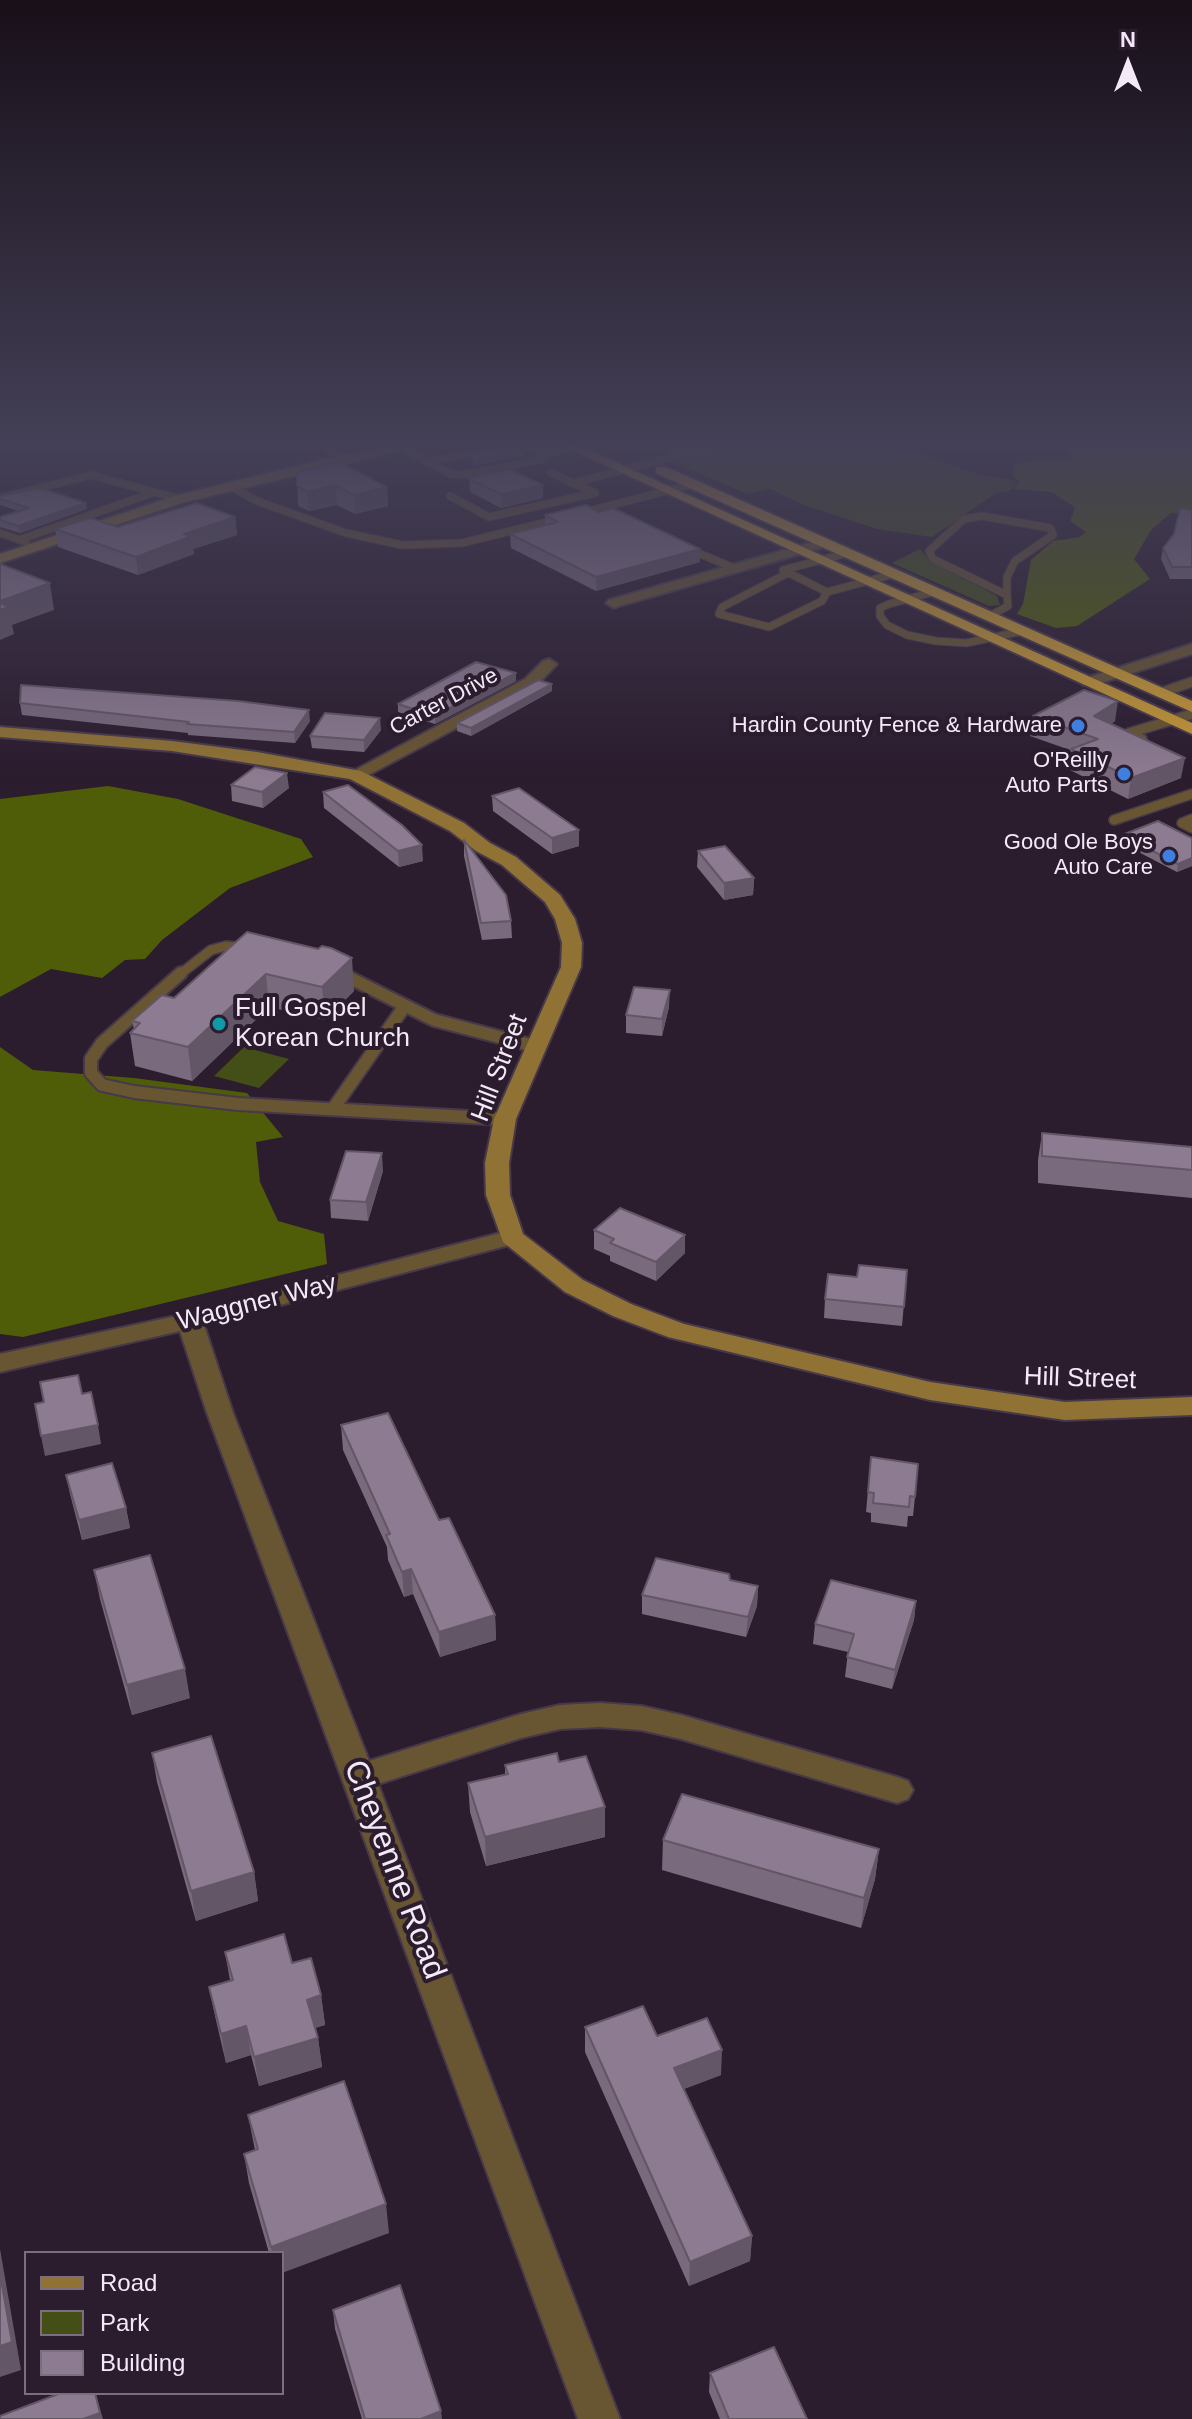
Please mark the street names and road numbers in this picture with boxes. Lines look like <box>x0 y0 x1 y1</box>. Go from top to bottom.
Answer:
street label: Carter Drive <box>385 663 503 741</box>
street label: Hill Street <box>465 1010 535 1126</box>
street label: Waggner Way <box>174 1268 340 1338</box>
street label: Hill Street <box>1023 1361 1137 1397</box>
street label: Cheyenne Road <box>335 1755 453 1985</box>

